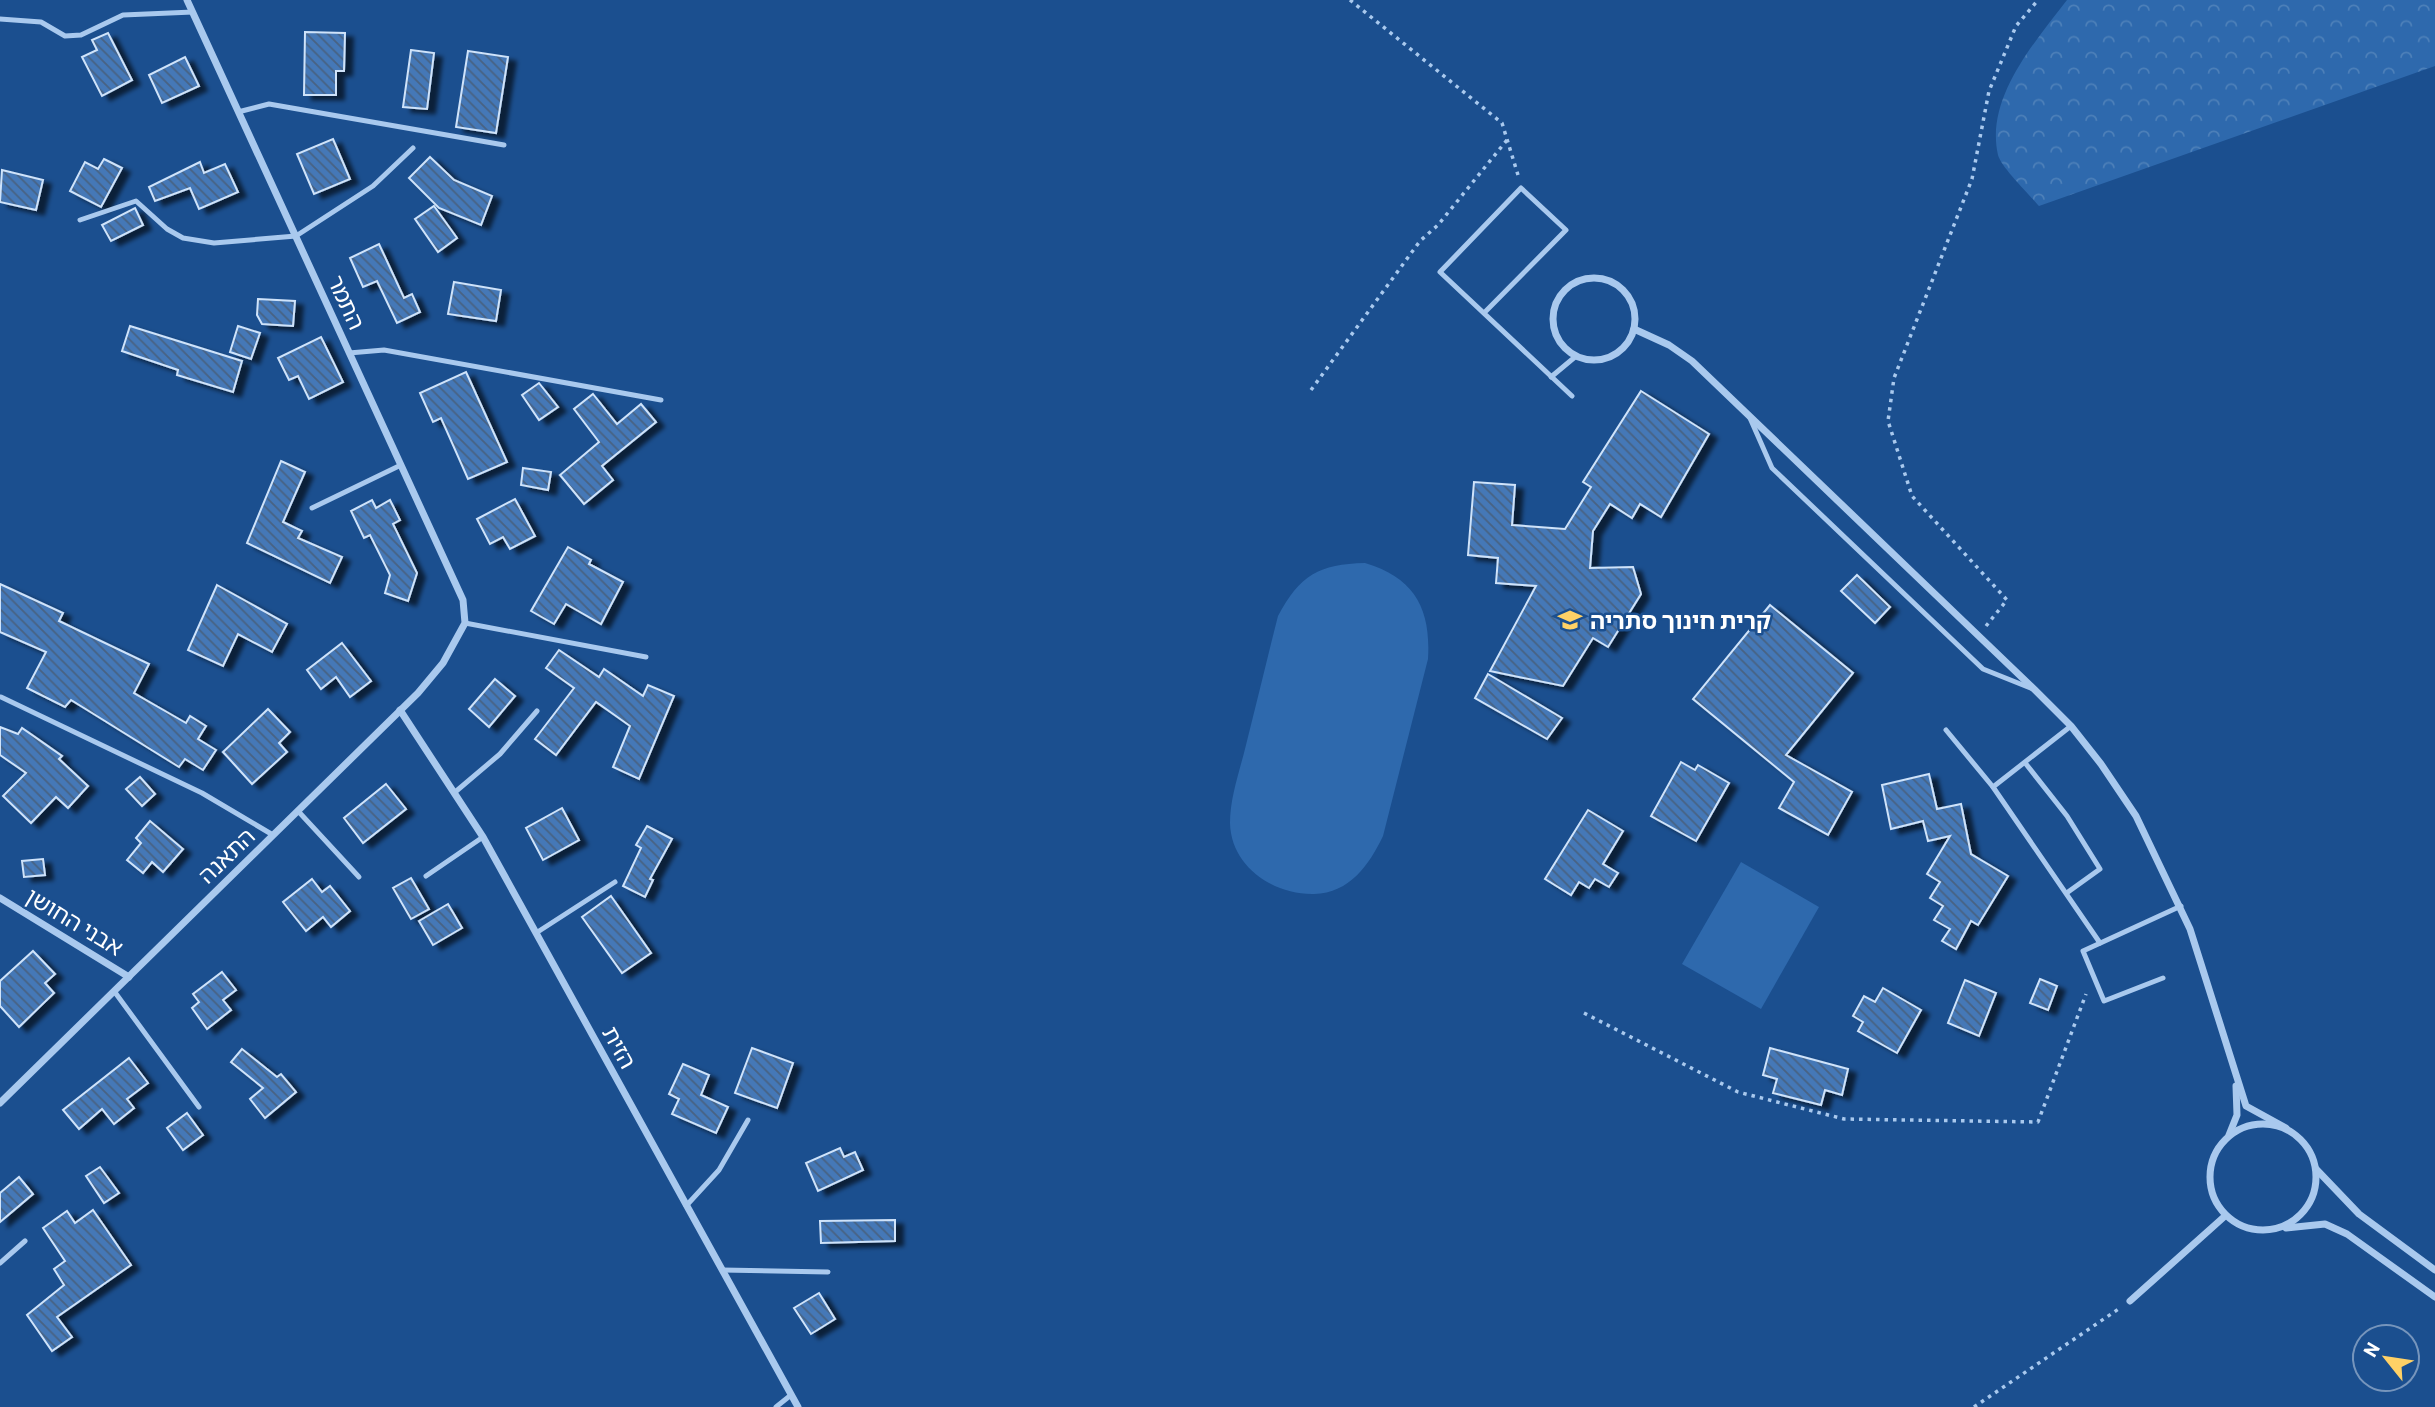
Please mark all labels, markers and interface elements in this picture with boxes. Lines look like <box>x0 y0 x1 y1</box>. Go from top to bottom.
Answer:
street label: התמר <box>322 270 372 334</box>
school or university icon: קרית חינוך סתריה <box>1556 606 1584 634</box>
place label: קרית חינוך סתריה <box>1590 606 1771 634</box>
street label: התאנה <box>192 821 260 889</box>
street label: אבני החושן <box>21 881 129 961</box>
street label: הזית <box>597 1021 643 1073</box>
north arrow <box>2351 1323 2421 1393</box>
text: N <box>2358 1338 2384 1360</box>

